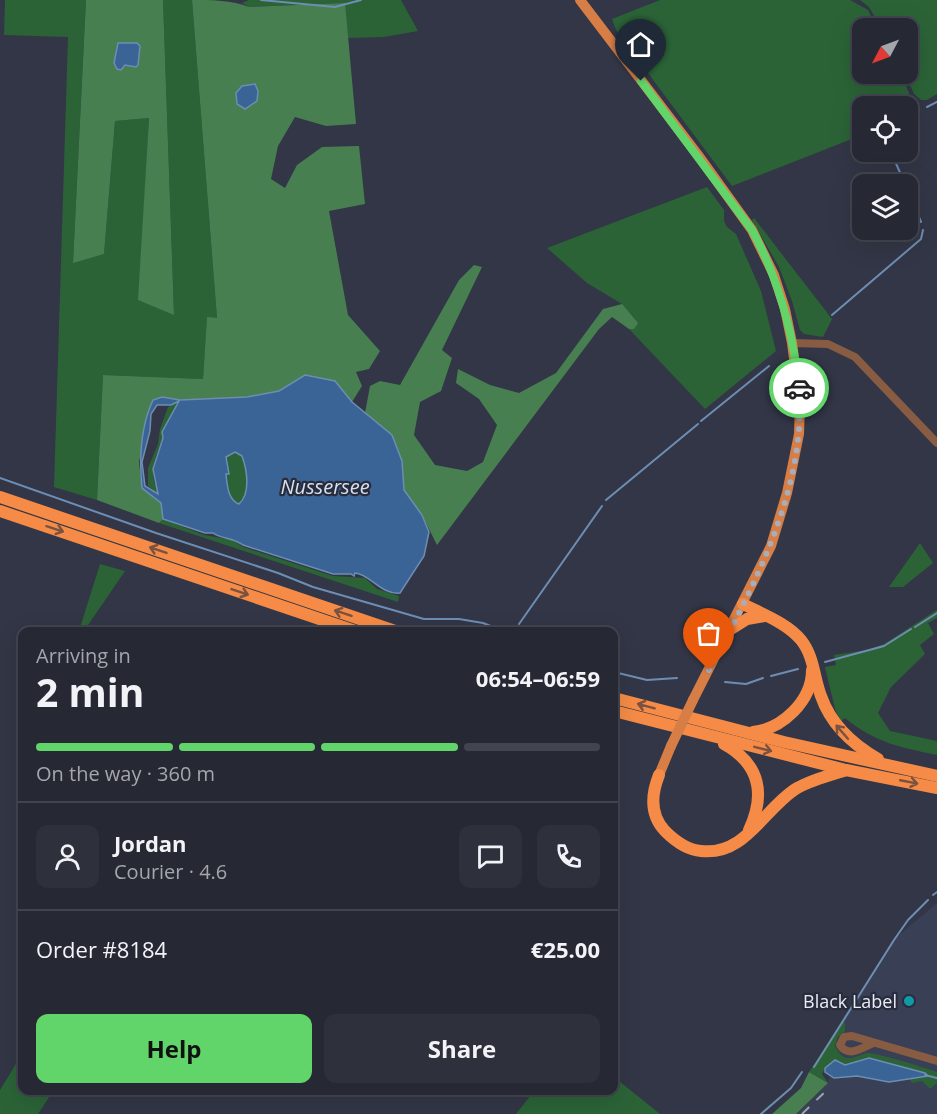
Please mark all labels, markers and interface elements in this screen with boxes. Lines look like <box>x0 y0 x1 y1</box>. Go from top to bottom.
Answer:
north arrow <box>852 18 918 84</box>
map controls <box>852 18 918 240</box>
pin <box>615 19 666 81</box>
icon: home <box>624 28 657 61</box>
button: locate <box>852 96 918 162</box>
button: layers <box>852 174 918 240</box>
courier <box>769 358 829 418</box>
icon: car <box>783 372 816 405</box>
water label: Nussersee <box>280 473 370 500</box>
one-way arrow <box>46 525 64 536</box>
one-way arrow <box>149 544 168 555</box>
one-way arrow <box>230 587 249 598</box>
one-way arrow <box>334 607 353 618</box>
pin <box>683 608 734 670</box>
icon: bag <box>692 617 725 650</box>
text: Arriving in <box>36 642 131 669</box>
text: 06:54–06:59 <box>476 663 600 693</box>
text: 2 min <box>36 665 144 718</box>
one-way arrow <box>637 700 656 712</box>
one-way arrow <box>836 724 849 740</box>
one-way arrow <box>753 744 772 756</box>
text: On the way · 360 m <box>36 760 215 787</box>
one-way arrow <box>899 777 918 788</box>
button: person <box>36 825 99 888</box>
button: chat <box>459 825 522 888</box>
button: phone <box>537 825 600 888</box>
text: Jordan <box>114 828 187 858</box>
text: Courier · 4.6 <box>114 858 227 885</box>
text: Order #8184 <box>36 934 167 964</box>
text: €25.00 <box>531 934 600 964</box>
place label: Black Label <box>803 989 897 1013</box>
marker: Black Label <box>902 994 916 1008</box>
button: Help <box>36 1014 312 1083</box>
button: Share <box>324 1014 600 1083</box>

